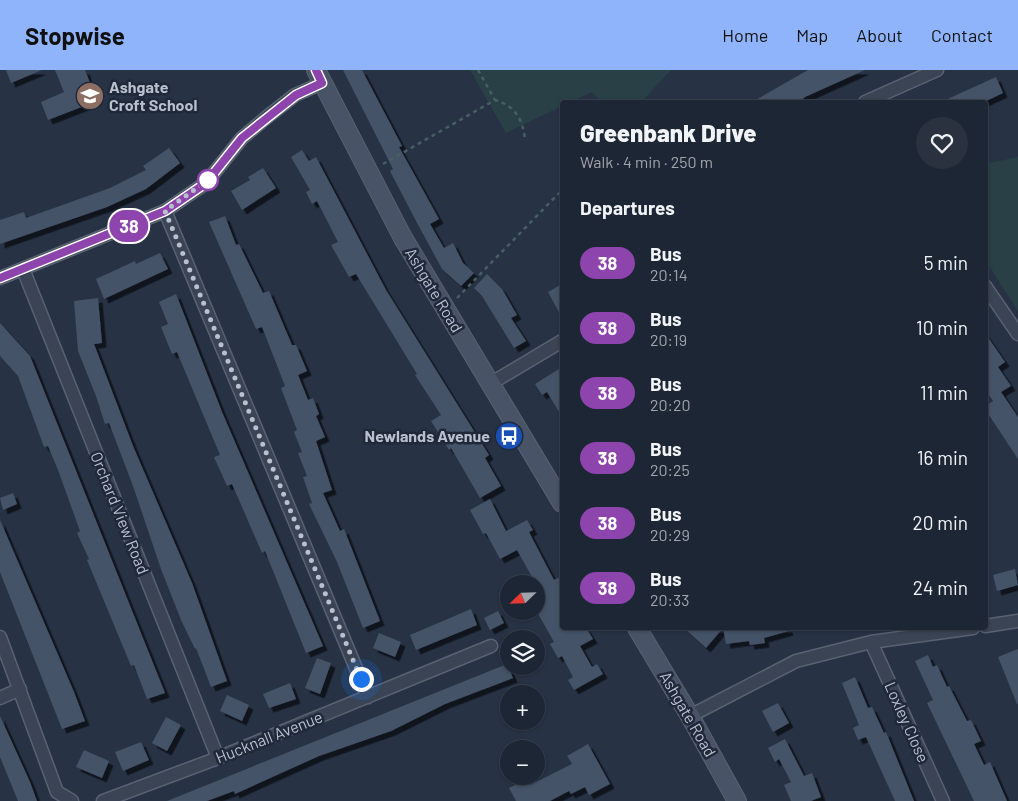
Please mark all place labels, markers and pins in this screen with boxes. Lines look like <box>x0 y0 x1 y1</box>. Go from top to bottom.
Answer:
place label: Ashgate Croft School <box>109 77 197 114</box>
school or university icon: Ashgate Croft School <box>75 81 105 111</box>
unlabelled marker <box>197 169 219 191</box>
bus stop icon: Newlands Avenue <box>494 421 524 451</box>
place label: Newlands Avenue <box>365 426 490 445</box>

